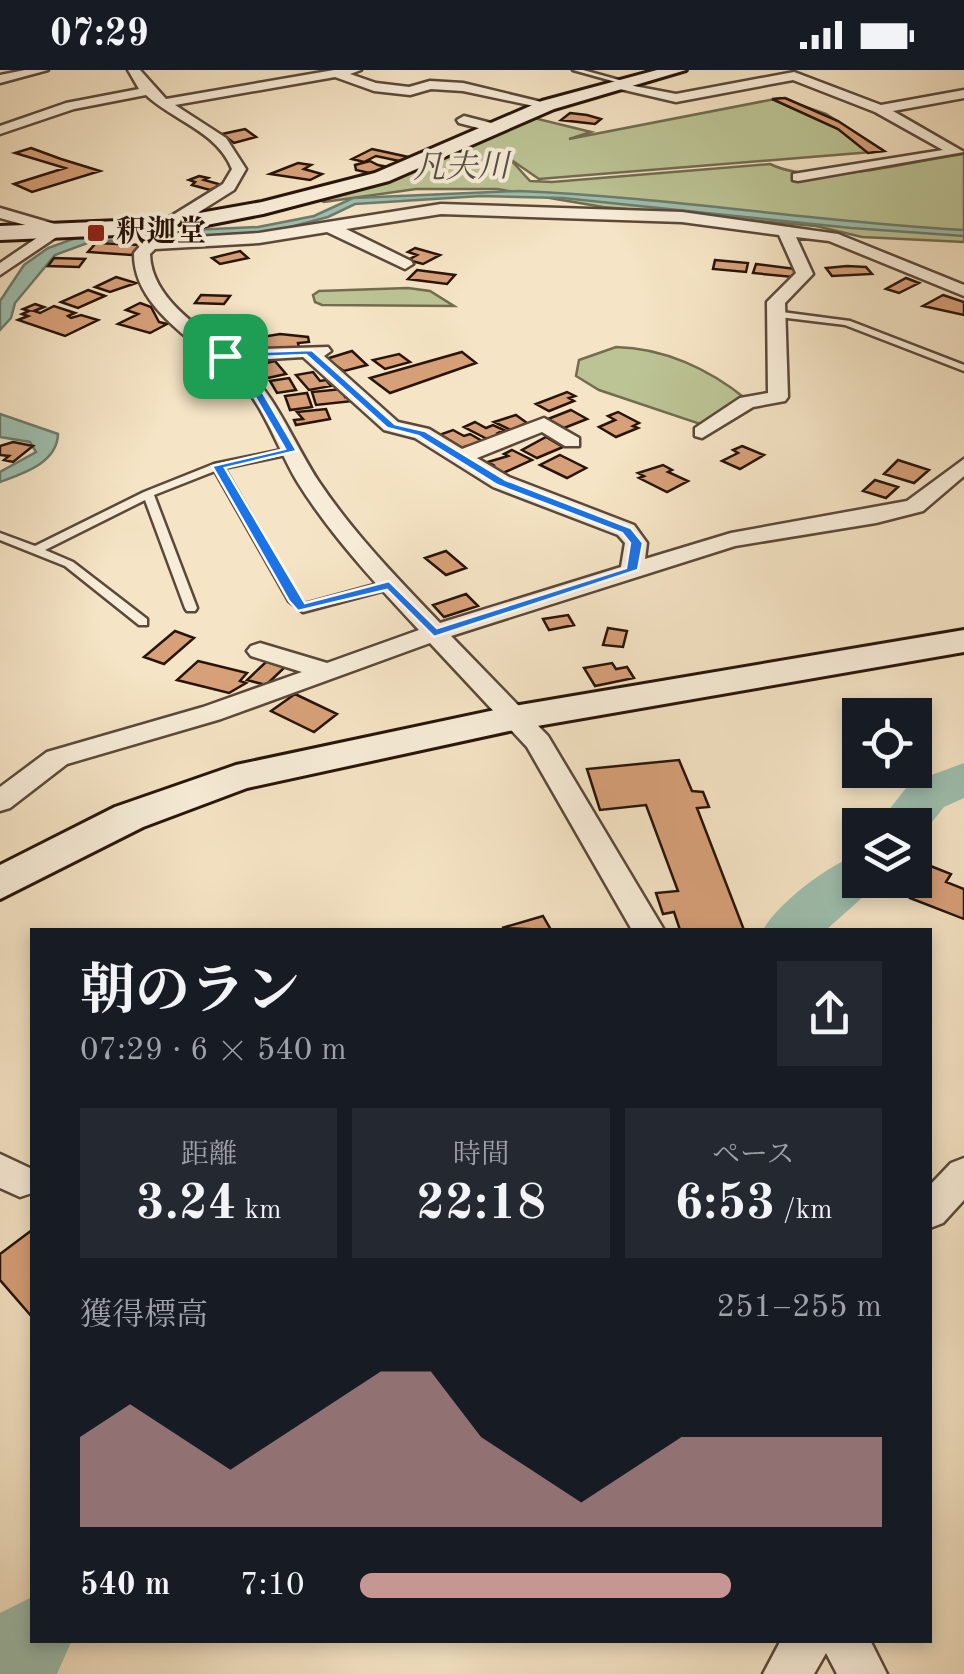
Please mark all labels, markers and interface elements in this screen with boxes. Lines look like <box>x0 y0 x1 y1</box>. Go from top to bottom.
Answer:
text: 07:29 <box>50 16 149 54</box>
water label: 凡夫川 <box>413 149 512 186</box>
place label: 釈迦堂 <box>116 215 206 248</box>
marker: 釈迦堂 <box>85 222 107 244</box>
pin <box>183 314 268 399</box>
icon: arrive <box>198 329 253 384</box>
map controls <box>842 698 932 898</box>
button: locate <box>842 698 932 788</box>
button: layers <box>842 808 932 898</box>
button: share <box>777 961 882 1066</box>
text: 朝のラン <box>80 966 300 1021</box>
text: 07:29 · 6 × 540 m <box>80 1035 347 1067</box>
text: 距離 <box>181 1142 237 1170</box>
text: 時間 <box>453 1142 509 1170</box>
text: ペース <box>712 1142 795 1170</box>
text: 3.24 <box>136 1180 237 1230</box>
text: 22:18 <box>416 1180 546 1230</box>
text: 6:53 <box>674 1180 775 1230</box>
text: km <box>237 1197 281 1225</box>
text: /km <box>775 1197 832 1225</box>
text: 251–255 m <box>716 1292 882 1324</box>
text: 獲得標高 <box>80 1301 208 1333</box>
text: 540 m <box>80 1570 170 1602</box>
text: 7:10 <box>240 1570 305 1602</box>

